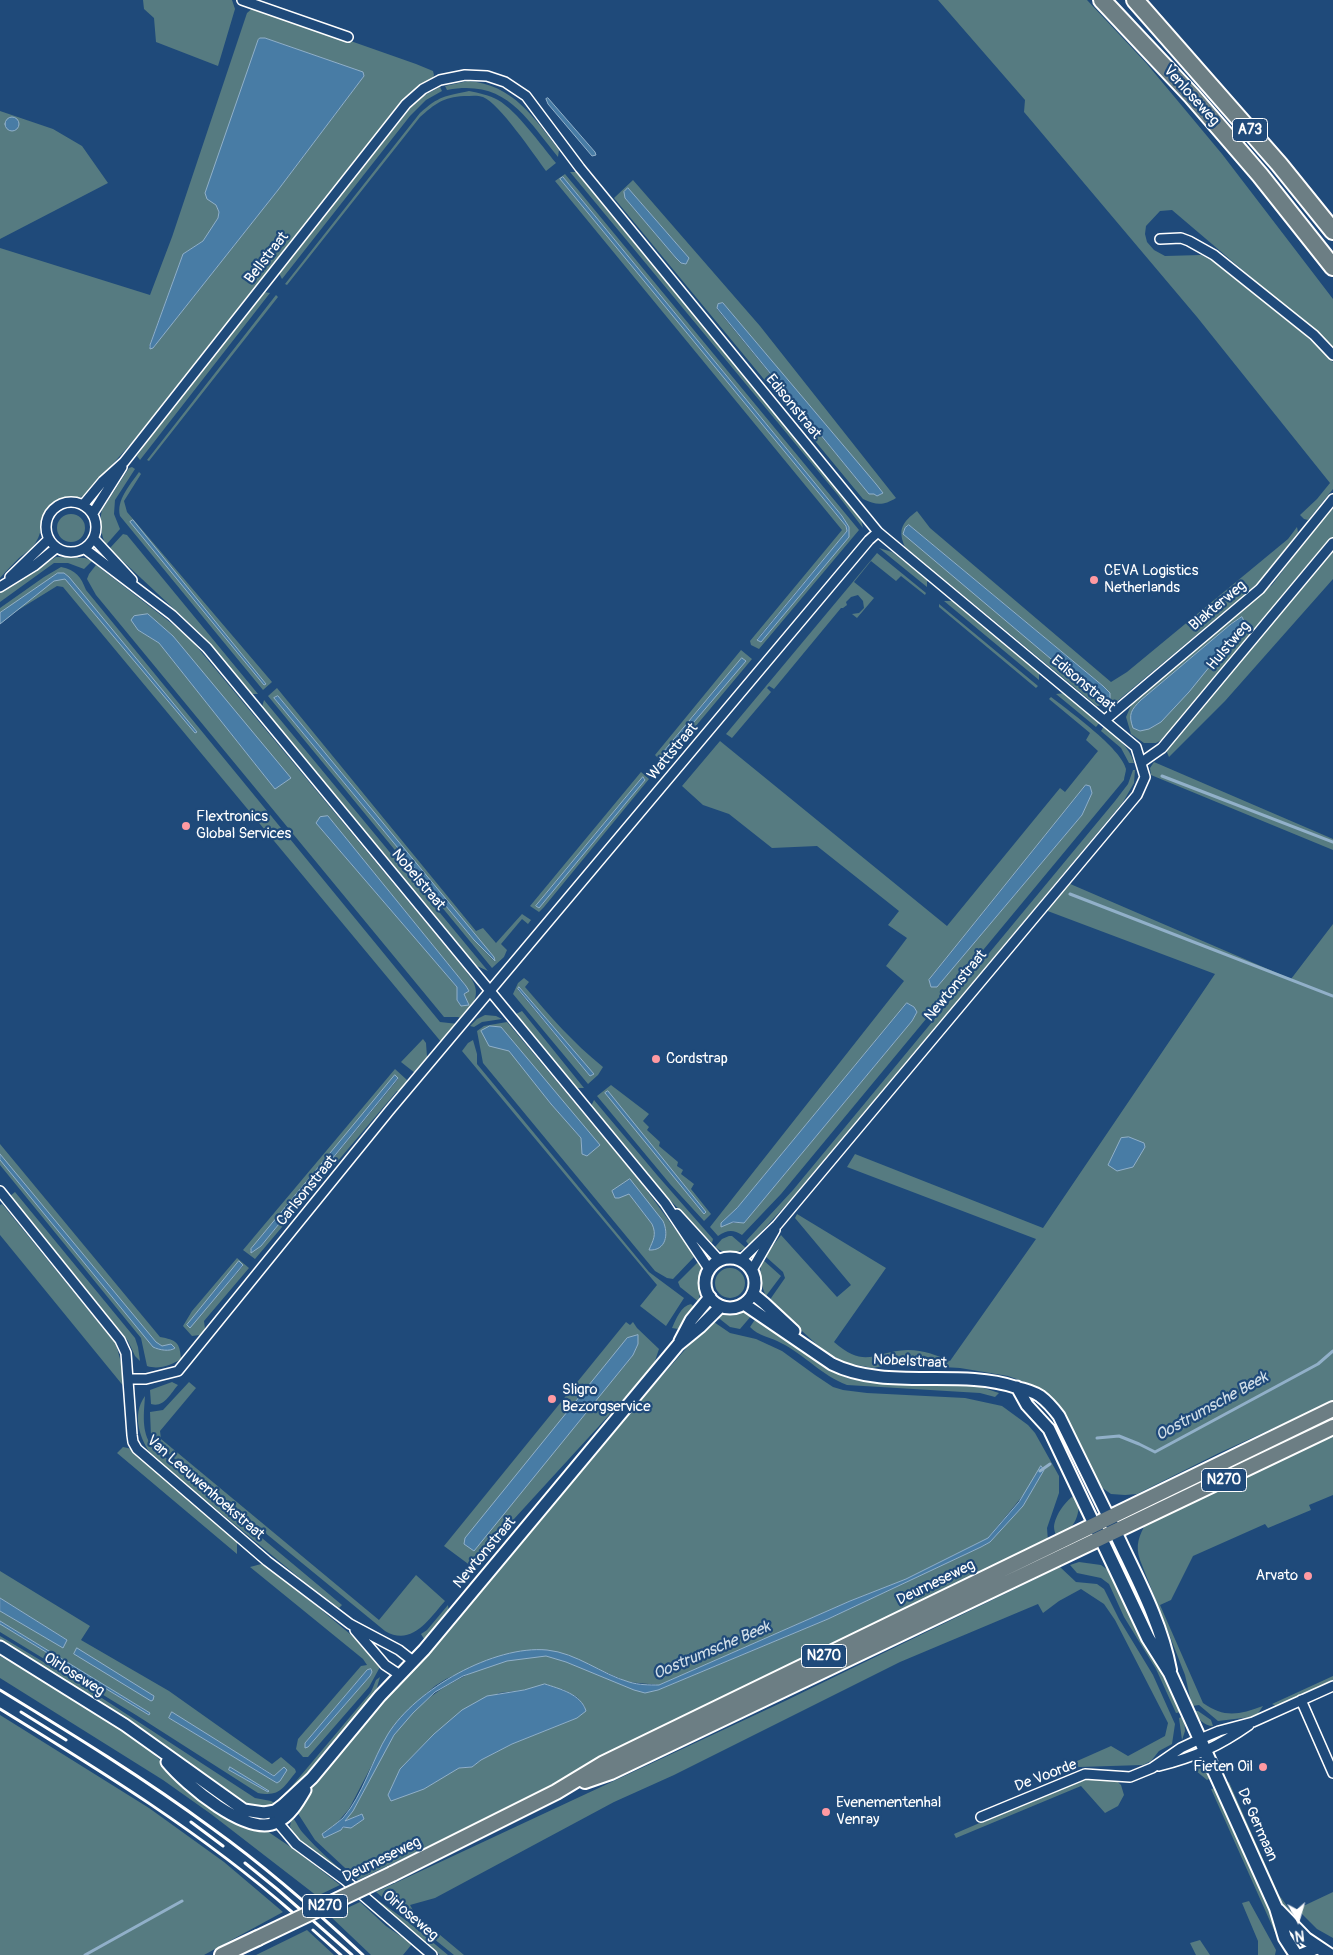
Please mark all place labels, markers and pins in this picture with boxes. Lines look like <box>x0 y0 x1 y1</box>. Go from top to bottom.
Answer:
place label: CEVA Logistics Netherlands <box>1104 562 1198 597</box>
marker: CEVA Logistics Netherlands <box>1088 574 1100 586</box>
place label: Flextronics Global Services <box>196 808 291 843</box>
marker: Flextronics Global Services <box>180 820 192 832</box>
place label: Cordstrap <box>666 1050 728 1068</box>
marker: Cordstrap <box>650 1053 662 1065</box>
place label: Sligro Bezorgservice <box>562 1381 651 1416</box>
marker: Sligro Bezorgservice <box>546 1393 558 1405</box>
place label: Arvato <box>1256 1567 1298 1585</box>
marker: Arvato <box>1302 1570 1314 1582</box>
place label: Fieten Oil <box>1193 1758 1253 1776</box>
marker: Fieten Oil <box>1257 1761 1269 1773</box>
place label: Evenementenhal Venray <box>836 1794 941 1829</box>
marker: Evenementenhal Venray <box>820 1806 832 1818</box>

